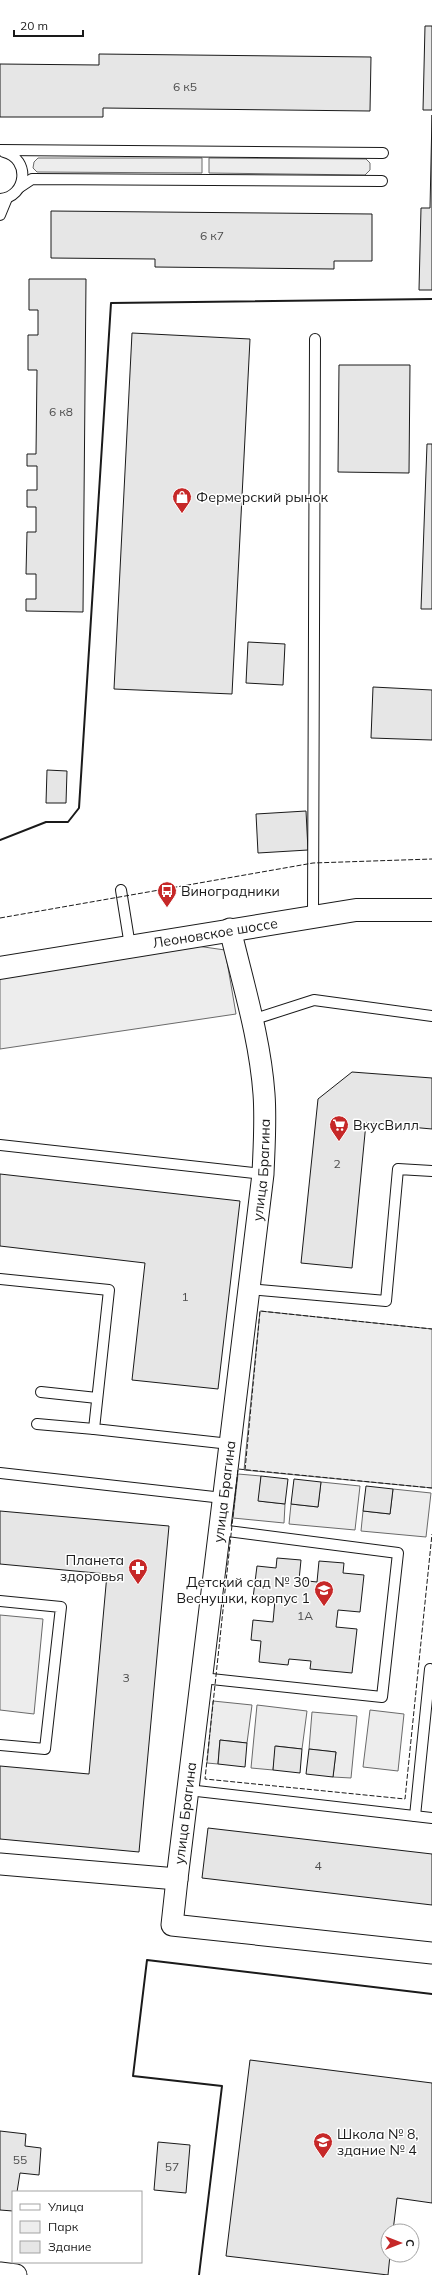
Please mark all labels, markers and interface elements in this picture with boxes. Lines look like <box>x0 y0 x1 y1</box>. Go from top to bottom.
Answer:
scale bar <box>14 12 83 38</box>
text: 20 m <box>20 18 48 33</box>
house number: 6 к5 <box>173 79 197 94</box>
house number: 6 к7 <box>200 228 224 243</box>
house number: 6 к8 <box>49 404 73 419</box>
shop icon: Фермерский рынок <box>171 486 193 514</box>
place label: Фермерский рынок <box>196 488 329 506</box>
bus stop icon: Виноградники <box>156 880 178 908</box>
place label: Виноградники <box>181 882 280 900</box>
street label: Леоновское шоссе <box>151 914 279 952</box>
supermarket icon: ВкусВилл <box>328 1114 350 1142</box>
place label: ВкусВилл <box>353 1116 419 1134</box>
street label: улица Брагина <box>248 1119 274 1222</box>
house number: 2 <box>333 1156 341 1171</box>
house number: 1 <box>181 1289 189 1304</box>
street label: улица Брагина <box>209 1440 239 1544</box>
place label: Планета здоровья <box>60 1551 124 1585</box>
pharmacy icon: Планета здоровья <box>127 1557 149 1585</box>
place label: Детский сад № 30 Веснушки, корпус 1 <box>176 1573 310 1607</box>
school or university icon: Детский сад № 30 Веснушки, корпус 1 <box>313 1579 335 1607</box>
house number: 1А <box>297 1608 313 1623</box>
house number: 3 <box>122 1670 130 1685</box>
street label: улица Брагина <box>170 1761 200 1865</box>
house number: 4 <box>314 1858 322 1873</box>
place label: Школа № 8, здание № 4 <box>337 2125 419 2159</box>
school or university icon: Школа № 8, здание № 4 <box>312 2131 334 2159</box>
house number: 55 <box>13 2152 27 2167</box>
house number: 57 <box>165 2159 179 2174</box>
legend <box>12 2191 142 2263</box>
text: Улица <box>47 2199 84 2214</box>
text: Парк <box>48 2219 79 2234</box>
north arrow <box>380 2223 420 2263</box>
text: Здание <box>48 2239 92 2254</box>
text: С <box>403 2239 417 2247</box>

